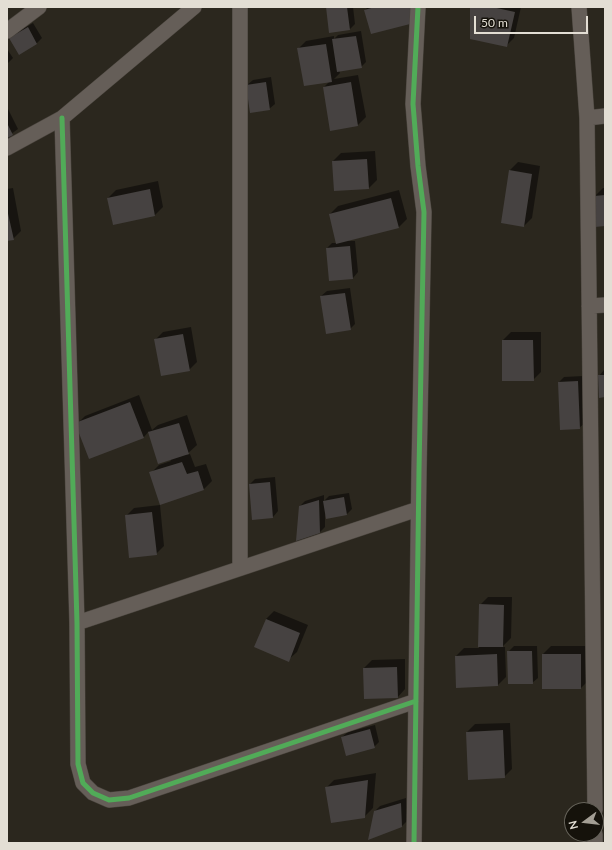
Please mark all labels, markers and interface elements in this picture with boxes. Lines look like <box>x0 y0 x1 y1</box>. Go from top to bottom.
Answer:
scale bar <box>476 8 590 34</box>
text: 50 m <box>481 15 508 30</box>
north arrow <box>564 802 604 842</box>
text: N <box>566 819 580 831</box>

